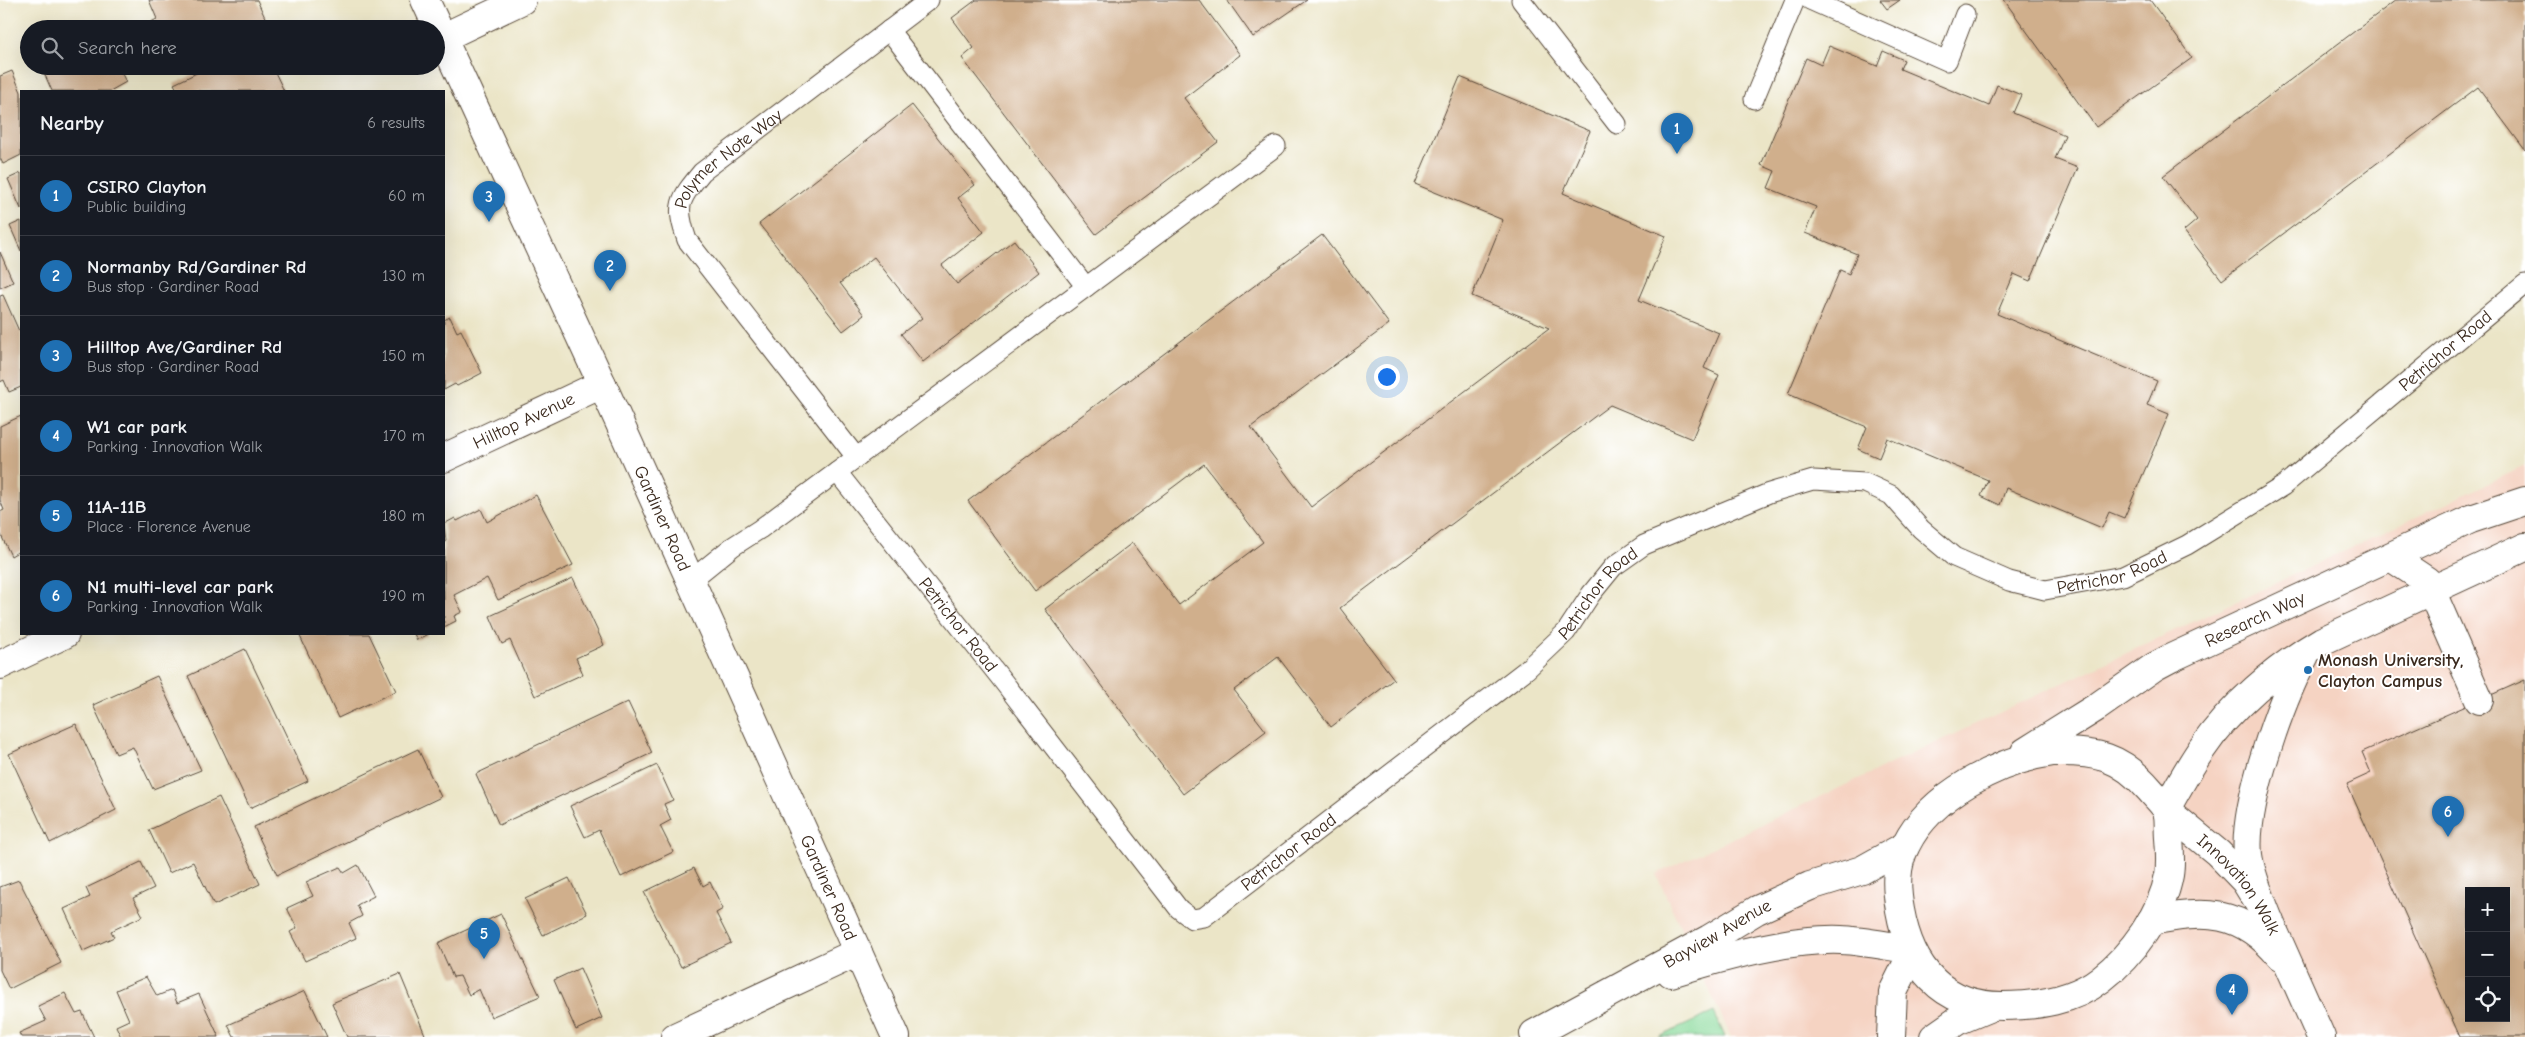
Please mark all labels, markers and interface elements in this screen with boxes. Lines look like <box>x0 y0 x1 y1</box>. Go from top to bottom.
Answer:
search box <box>20 20 445 75</box>
icon: search <box>38 34 66 62</box>
text: Search here <box>78 37 177 59</box>
street label: Polymer Note Way <box>670 104 787 211</box>
text: Nearby <box>40 111 104 135</box>
pin: 1 <box>1661 113 1693 154</box>
text: 6 results <box>367 114 425 132</box>
text: CSIRO Clayton <box>87 176 207 198</box>
pin: 3 <box>473 181 505 222</box>
text: 1 <box>53 187 59 205</box>
text: 60 m <box>388 187 425 205</box>
text: Public building <box>87 198 186 216</box>
pin: 2 <box>594 250 626 291</box>
text: Normanby Rd/Gardiner Rd <box>87 256 306 278</box>
text: 2 <box>52 267 60 285</box>
text: 130 m <box>382 267 425 285</box>
text: Bus stop · Gardiner Road <box>87 278 259 296</box>
street label: Petrichor Road <box>2395 306 2496 396</box>
text: Hilltop Ave/Gardiner Rd <box>87 336 282 358</box>
text: 3 <box>52 347 60 365</box>
text: 150 m <box>382 347 425 365</box>
text: Bus stop · Gardiner Road <box>87 358 259 376</box>
your location <box>1374 364 1400 390</box>
street label: Hilltop Avenue <box>470 388 578 454</box>
text: W1 car park <box>87 416 187 438</box>
text: 4 <box>52 427 60 445</box>
text: 170 m <box>383 427 425 445</box>
text: Parking · Innovation Walk <box>87 438 262 456</box>
street label: Gardiner Road <box>629 462 695 574</box>
text: 11A-11B <box>87 496 146 518</box>
text: 5 <box>52 507 60 525</box>
text: 180 m <box>382 507 425 525</box>
text: Place · Florence Avenue <box>87 518 251 536</box>
street label: Petrichor Road <box>1554 543 1642 645</box>
street label: Petrichor Road <box>2055 546 2171 599</box>
street label: Petrichor Road <box>914 574 1002 676</box>
text: N1 multi-level car park <box>87 576 273 598</box>
text: 6 <box>52 587 60 605</box>
text: 190 m <box>382 587 425 605</box>
street label: Research Way <box>2201 587 2309 652</box>
text: Parking · Innovation Walk <box>87 598 262 616</box>
place label: Monash University, Clayton Campus <box>2318 650 2464 692</box>
marker: Monash University, Clayton Campus <box>2302 664 2314 676</box>
pin: 6 <box>2432 796 2464 837</box>
street label: Petrichor Road <box>1237 809 1341 896</box>
street label: Innovation Walk <box>2192 830 2284 939</box>
street label: Gardiner Road <box>795 832 861 944</box>
map controls <box>2465 887 2510 1022</box>
button: + <box>2465 887 2510 932</box>
street label: Bayview Avenue <box>1660 895 1774 973</box>
pin: 5 <box>468 918 500 959</box>
button: − <box>2465 932 2510 977</box>
pin: 4 <box>2216 974 2248 1015</box>
button: locate <box>2465 977 2510 1022</box>

